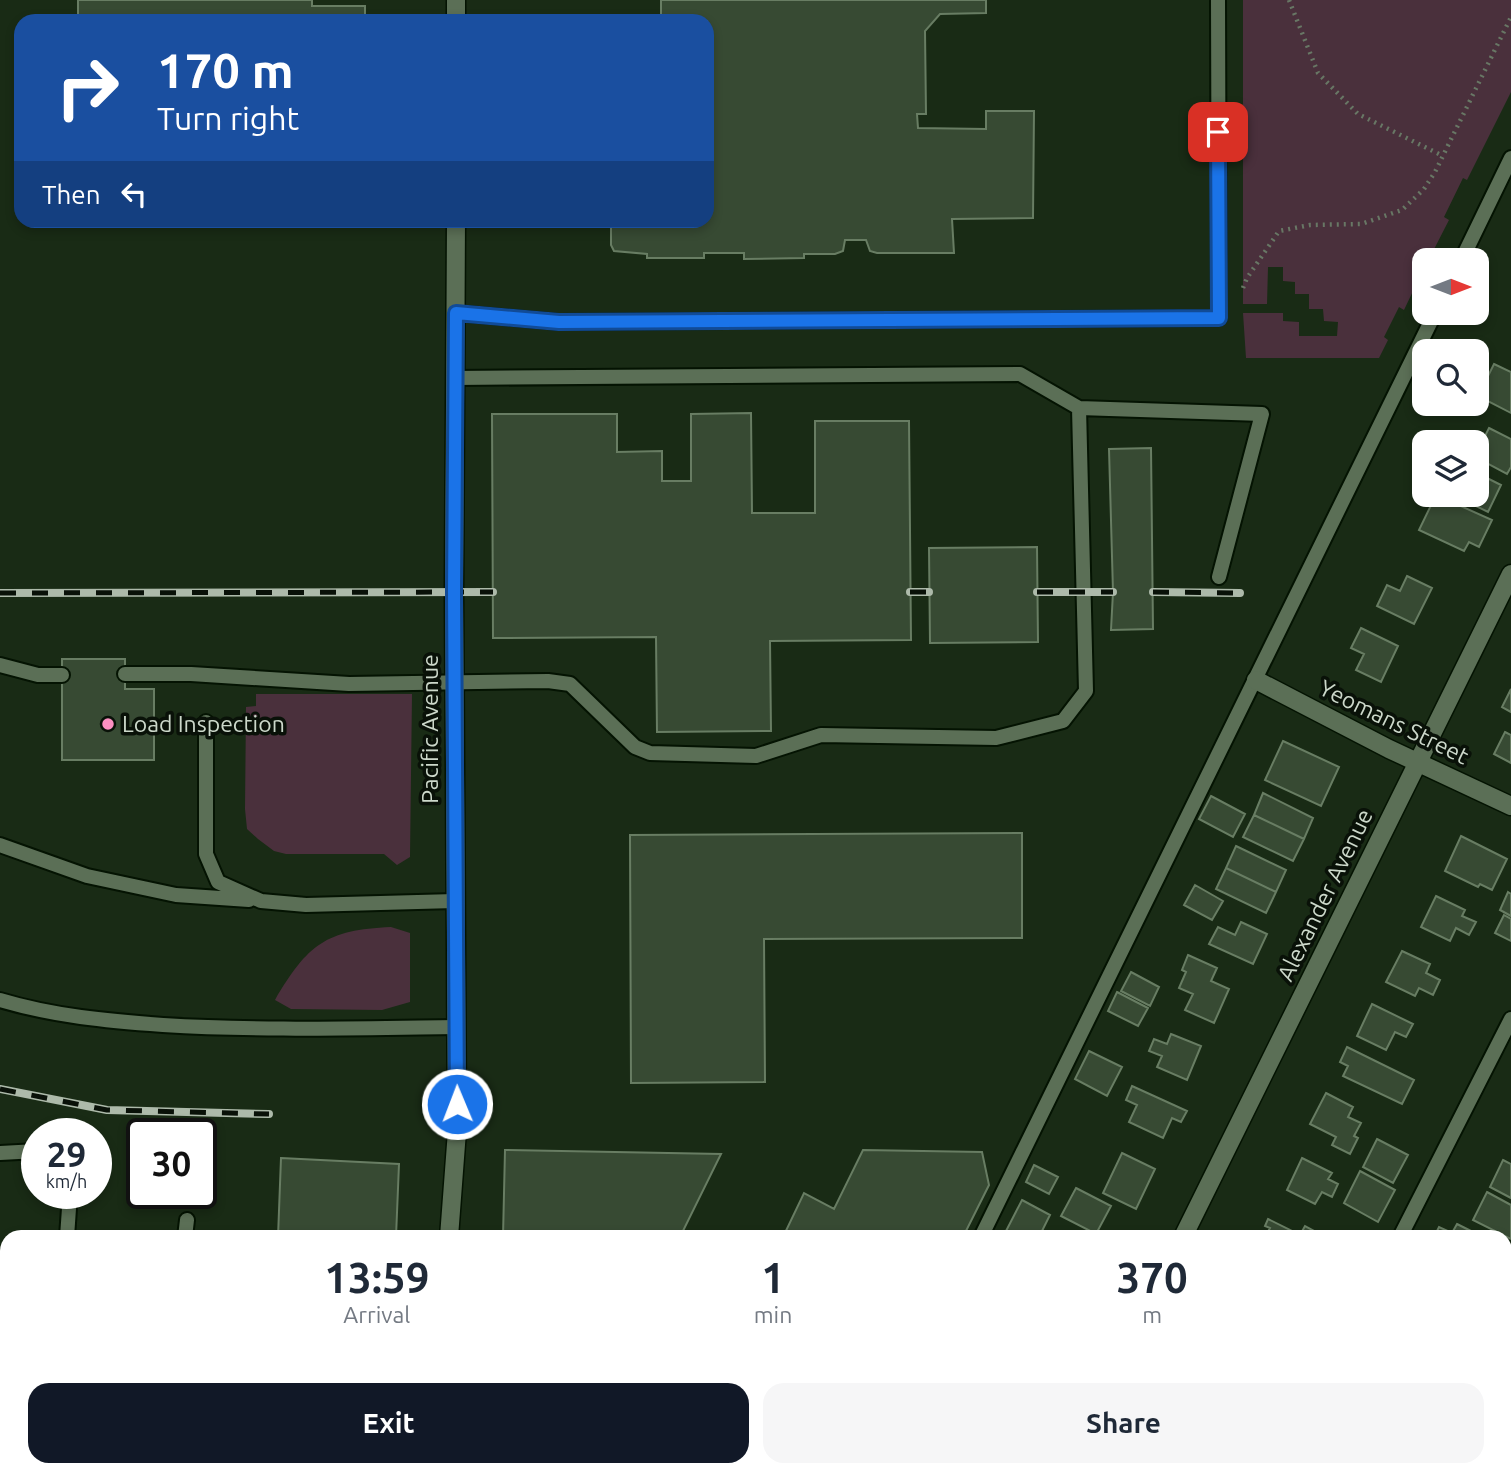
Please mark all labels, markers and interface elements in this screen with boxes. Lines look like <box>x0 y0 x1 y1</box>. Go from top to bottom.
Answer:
icon: right <box>42 42 133 133</box>
text: 170 m <box>157 42 294 97</box>
text: Turn right <box>157 100 299 136</box>
pin <box>1188 102 1248 162</box>
icon: arrive <box>1199 113 1237 151</box>
icon: left <box>115 175 153 213</box>
text: Then <box>42 180 101 209</box>
north arrow <box>1412 248 1489 326</box>
map controls <box>1412 248 1489 507</box>
button: search <box>1412 339 1489 416</box>
button: layers <box>1412 430 1489 507</box>
street label: Pacific Avenue <box>417 654 442 804</box>
street label: Yeomans Street <box>1316 675 1473 768</box>
place label: Load Inspection <box>122 711 285 736</box>
marker: Load Inspection <box>100 716 116 732</box>
street label: Alexander Avenue <box>1272 805 1377 985</box>
position arrow <box>420 1067 494 1141</box>
speed limit sign: 30 <box>126 1118 217 1209</box>
text: 29 <box>47 1134 86 1174</box>
text: km/h <box>46 1171 87 1191</box>
text: 13:59 <box>324 1254 429 1301</box>
text: 1 <box>761 1254 785 1301</box>
text: 370 <box>1117 1254 1188 1301</box>
text: Arrival <box>343 1302 410 1327</box>
text: min <box>754 1302 792 1327</box>
text: m <box>1142 1302 1162 1327</box>
button: Exit <box>28 1383 749 1463</box>
button: Share <box>763 1383 1484 1463</box>

